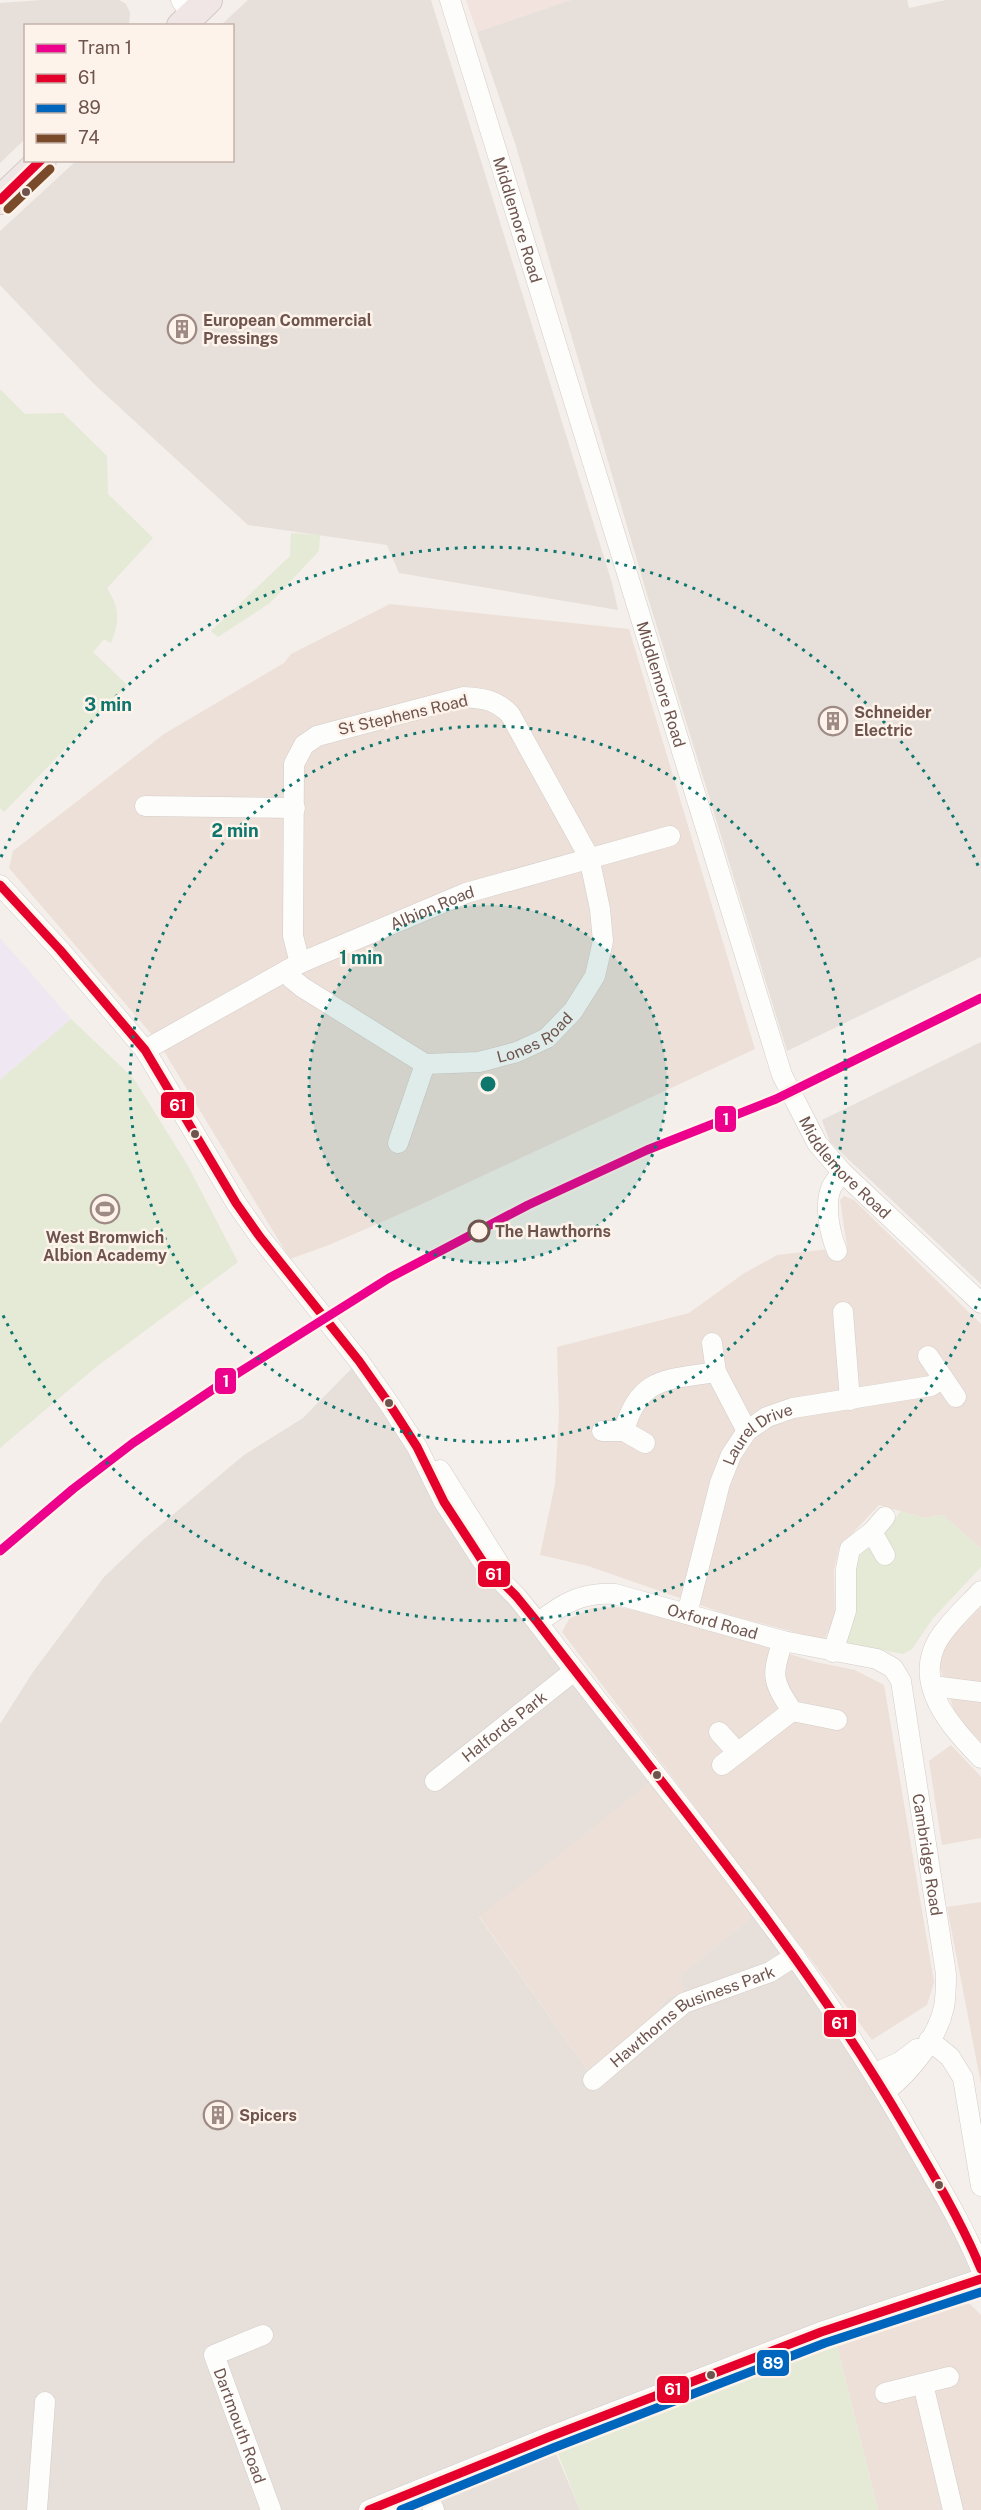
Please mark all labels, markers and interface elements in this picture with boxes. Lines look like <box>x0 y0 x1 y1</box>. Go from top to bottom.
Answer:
legend <box>24 24 234 162</box>
text: Tram 1 <box>78 37 132 58</box>
text: 61 <box>78 67 97 88</box>
text: 89 <box>78 97 101 118</box>
text: 74 <box>78 127 100 148</box>
street label: Middlemore Road <box>490 155 546 285</box>
unlabelled marker <box>20 186 32 198</box>
place label: European Commercial Pressings <box>203 311 372 348</box>
building icon: European Commercial Pressings <box>166 313 198 345</box>
street label: Middlemore Road <box>633 619 690 749</box>
street label: St Stephens Road <box>336 691 470 739</box>
text: 3 min <box>84 694 132 715</box>
place label: Schneider Electric <box>854 703 932 740</box>
building icon: Schneider Electric <box>817 705 849 737</box>
text: 2 min <box>211 820 259 841</box>
street label: Albion Road <box>387 882 476 934</box>
text: 1 min <box>339 947 383 968</box>
street label: Lones Road <box>495 1008 576 1066</box>
centre of rings <box>478 1074 498 1094</box>
line badge: 61 <box>160 1091 195 1119</box>
text: 61 <box>169 1096 187 1115</box>
line badge: 1 <box>714 1105 737 1133</box>
text: 1 <box>723 1110 729 1129</box>
street label: Middlemore Road <box>795 1113 895 1222</box>
unlabelled marker <box>189 1128 201 1140</box>
sports icon: West Bromwich Albion Academy <box>89 1193 121 1225</box>
marker: The Hawthorns <box>468 1220 490 1242</box>
place label: The Hawthorns <box>495 1222 611 1241</box>
place label: West Bromwich Albion Academy <box>43 1228 167 1265</box>
line badge: 1 <box>214 1367 237 1395</box>
text: 1 <box>223 1372 229 1391</box>
unlabelled marker <box>383 1397 395 1409</box>
street label: Laurel Drive <box>719 1399 795 1468</box>
line badge: 61 <box>477 1560 511 1588</box>
text: 61 <box>485 1565 503 1584</box>
street label: Oxford Road <box>665 1600 760 1643</box>
street label: Halfords Park <box>458 1687 550 1766</box>
unlabelled marker <box>651 1769 663 1781</box>
street label: Cambridge Road <box>909 1792 946 1917</box>
street label: Hawthorns Business Park <box>606 1962 777 2071</box>
line badge: 61 <box>823 2009 857 2038</box>
text: 61 <box>831 2014 849 2033</box>
building icon: Spicers <box>202 2099 234 2131</box>
place label: Spicers <box>239 2106 297 2125</box>
unlabelled marker <box>933 2179 945 2191</box>
line badge: 89 <box>756 2349 790 2377</box>
text: 89 <box>762 2354 784 2373</box>
street label: Dartmouth Road <box>210 2365 270 2486</box>
unlabelled marker <box>705 2369 717 2381</box>
line badge: 61 <box>656 2375 690 2404</box>
text: 61 <box>664 2380 682 2399</box>

